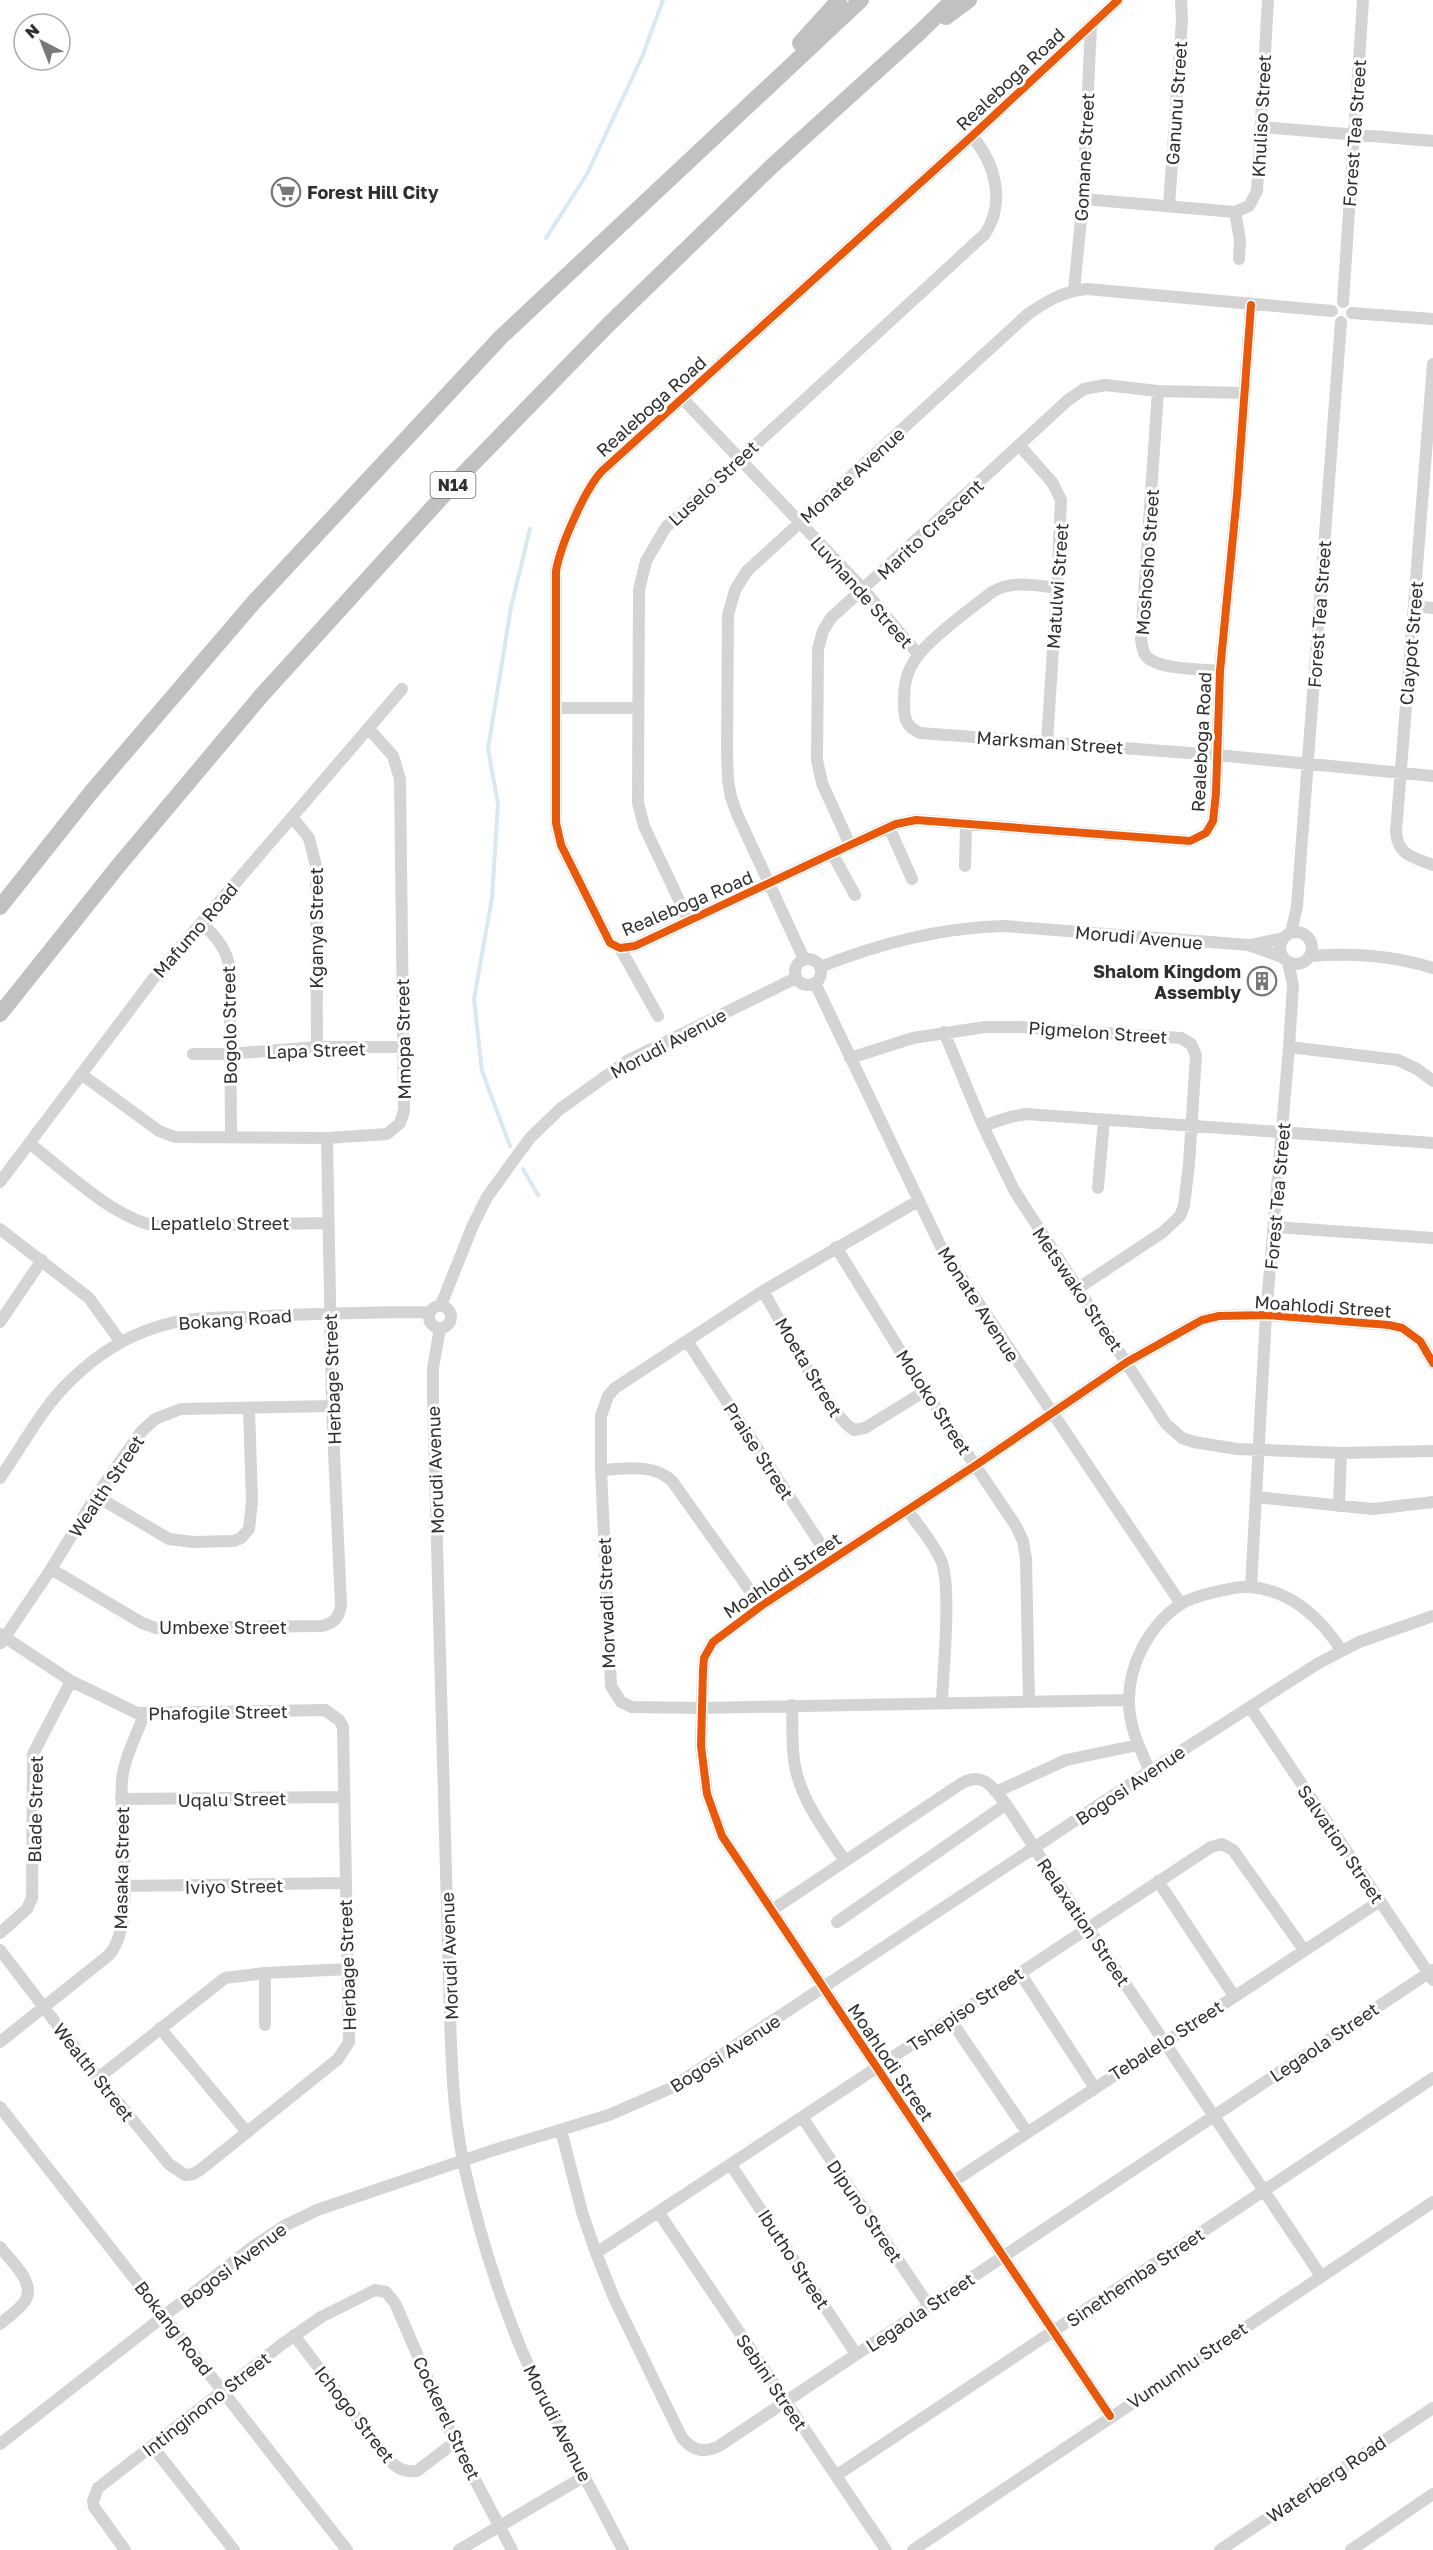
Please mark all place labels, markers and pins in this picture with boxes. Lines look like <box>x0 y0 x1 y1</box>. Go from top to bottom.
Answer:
supermarket icon: Forest Hill City <box>270 176 302 208</box>
place label: Forest Hill City <box>307 181 439 203</box>
place label: Shalom Kingdom Assembly <box>1093 960 1241 1003</box>
building icon: Shalom Kingdom Assembly <box>1246 965 1278 997</box>

